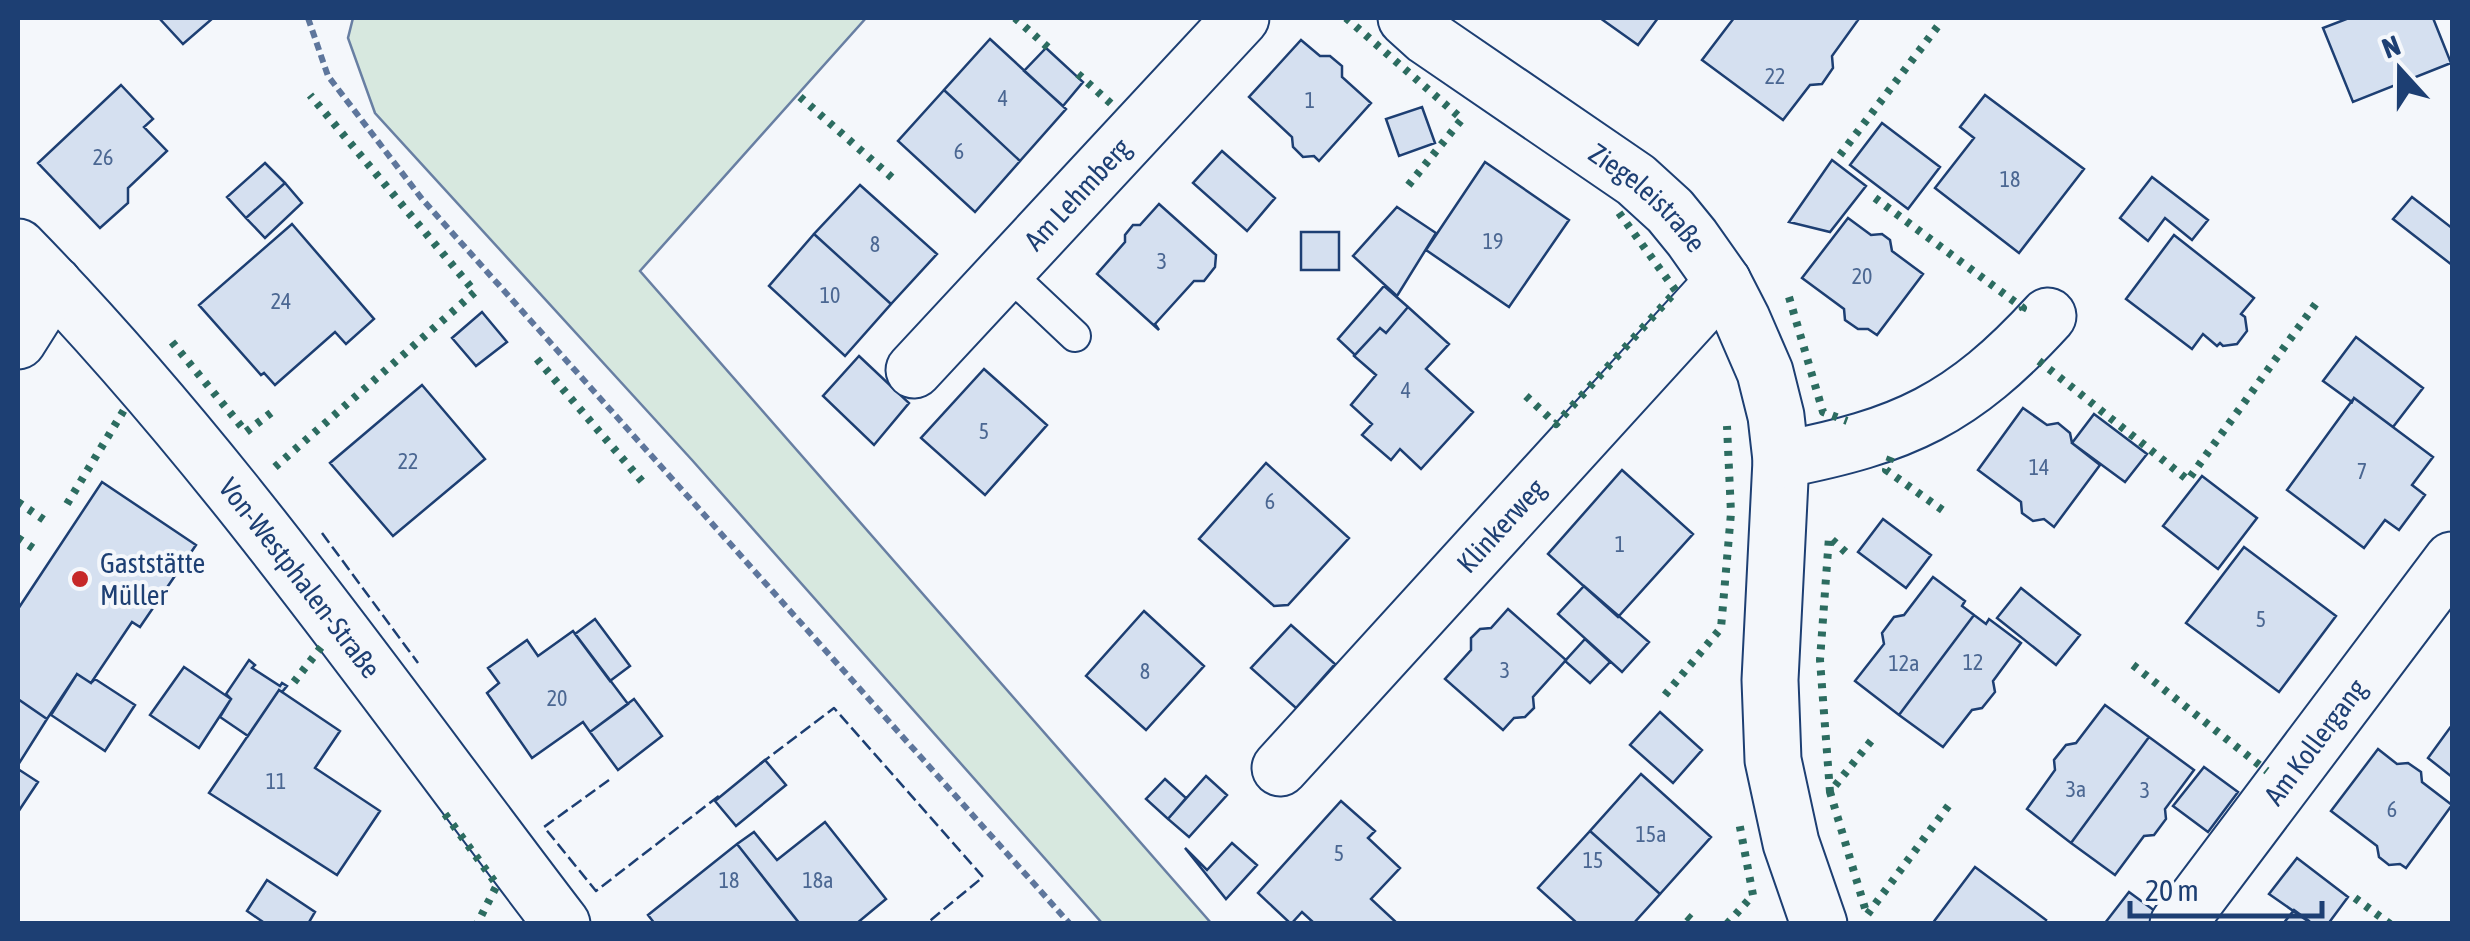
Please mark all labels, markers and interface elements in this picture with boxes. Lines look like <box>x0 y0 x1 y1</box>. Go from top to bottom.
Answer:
north arrow <box>2350 20 2450 120</box>
text: N <box>2378 29 2404 65</box>
house number: 22 <box>1765 63 1785 89</box>
house number: 4 <box>998 85 1008 111</box>
house number: 1 <box>1305 87 1315 113</box>
street label: Am Lehmberg <box>1018 132 1137 257</box>
street label: Ziegeleistraße <box>1583 137 1713 258</box>
house number: 6 <box>954 138 964 164</box>
house number: 26 <box>93 144 113 170</box>
house number: 18 <box>2000 166 2020 192</box>
house number: 19 <box>1483 228 1503 254</box>
house number: 8 <box>870 231 880 257</box>
house number: 3 <box>1157 248 1167 274</box>
house number: 20 <box>1852 263 1872 289</box>
house number: 10 <box>820 282 840 308</box>
house number: 24 <box>271 288 291 314</box>
house number: 4 <box>1401 377 1411 403</box>
house number: 5 <box>979 418 989 444</box>
house number: 22 <box>398 448 418 474</box>
house number: 14 <box>2029 454 2049 480</box>
house number: 7 <box>2357 458 2367 484</box>
street label: Von-Westphalen-Straße <box>213 472 387 684</box>
street label: Klinkerweg <box>1450 472 1552 579</box>
house number: 6 <box>1265 488 1275 514</box>
house number: 1 <box>1615 531 1625 557</box>
place label: Gaststätte Müller <box>100 547 205 611</box>
marker: Gaststätte Müller <box>69 568 91 590</box>
house number: 5 <box>2256 606 2266 632</box>
house number: 12 <box>1963 649 1983 675</box>
house number: 12a <box>1889 650 1919 676</box>
house number: 3 <box>1500 657 1510 683</box>
house number: 8 <box>1140 658 1150 684</box>
street label: Am Kollergang <box>2258 673 2373 811</box>
house number: 20 <box>547 685 567 711</box>
house number: 11 <box>266 768 286 794</box>
house number: 3a <box>2066 776 2086 802</box>
house number: 3 <box>2140 777 2150 803</box>
house number: 6 <box>2387 796 2397 822</box>
house number: 15a <box>1636 821 1666 847</box>
house number: 5 <box>1334 840 1344 866</box>
house number: 15 <box>1583 847 1603 873</box>
scale bar <box>2130 856 2322 918</box>
house number: 18 <box>719 867 739 893</box>
house number: 18a <box>803 867 833 893</box>
text: 20 m <box>2145 873 2199 907</box>

